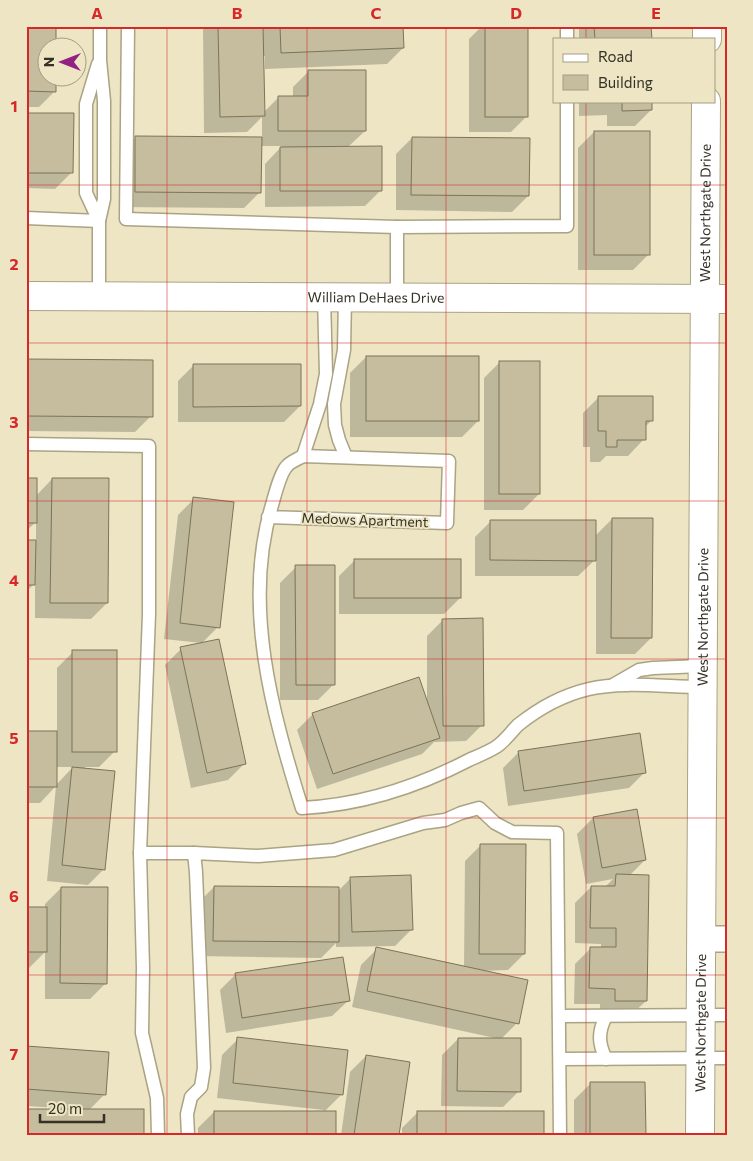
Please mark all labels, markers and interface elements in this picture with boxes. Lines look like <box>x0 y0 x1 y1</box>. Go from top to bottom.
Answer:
text: A <box>91 3 103 22</box>
text: B <box>232 3 243 22</box>
text: C <box>371 3 382 22</box>
text: D <box>510 3 522 22</box>
text: E <box>651 3 661 22</box>
north arrow <box>38 38 88 88</box>
legend <box>553 38 716 102</box>
text: Road <box>598 47 633 65</box>
text: N <box>40 57 57 67</box>
text: Building <box>598 73 653 91</box>
text: 1 <box>10 96 18 115</box>
street label: West Northgate Drive <box>696 144 714 282</box>
text: 2 <box>9 254 19 273</box>
street label: William DeHaes Drive <box>308 288 444 306</box>
text: 3 <box>9 412 19 431</box>
street label: Medows Apartment <box>301 509 429 530</box>
street label: West Northgate Drive <box>694 548 711 686</box>
text: 4 <box>9 570 19 589</box>
text: 5 <box>9 728 19 747</box>
text: 6 <box>9 886 19 905</box>
street label: West Northgate Drive <box>691 954 709 1092</box>
text: 7 <box>10 1044 19 1063</box>
scale bar <box>40 1091 104 1123</box>
text: 20 m <box>48 1099 82 1117</box>

